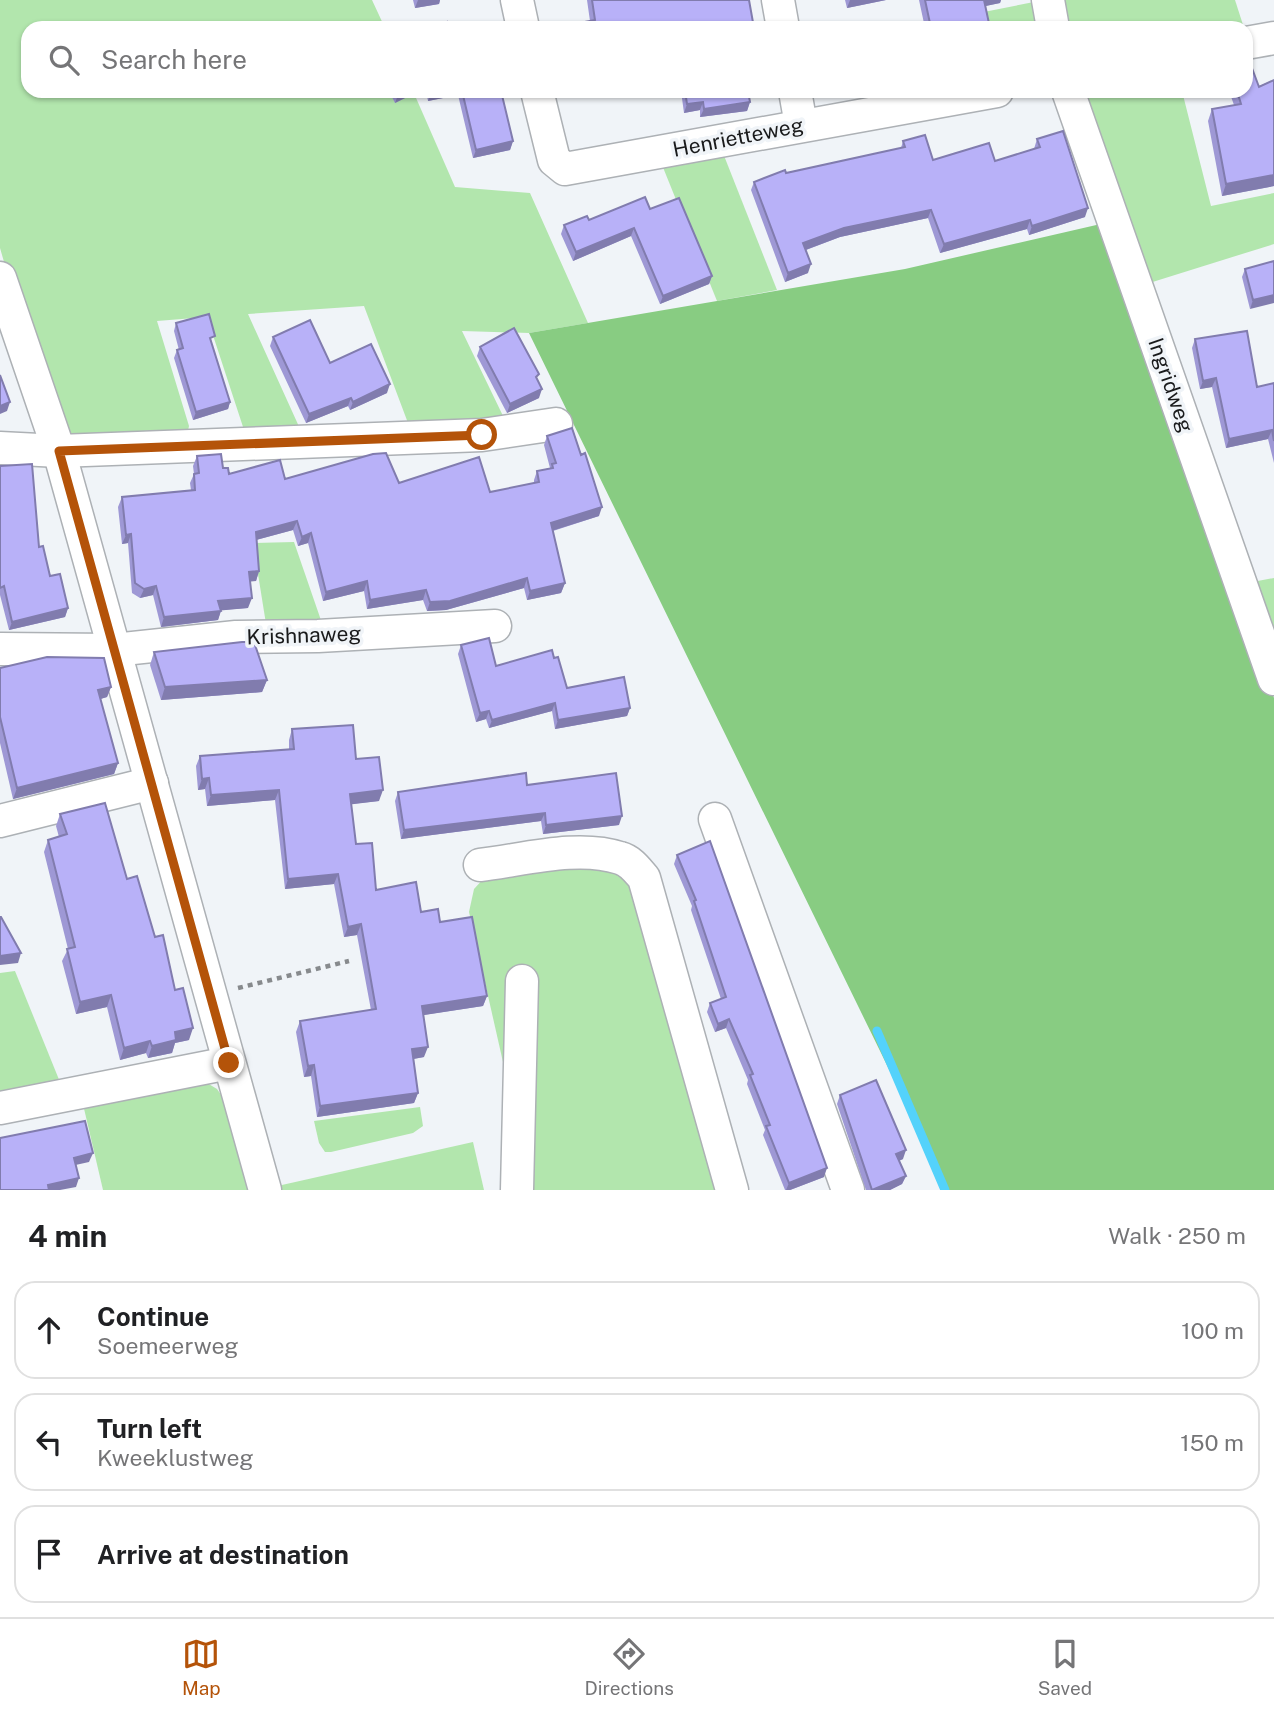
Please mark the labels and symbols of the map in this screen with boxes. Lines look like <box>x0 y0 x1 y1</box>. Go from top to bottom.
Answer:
street label: Henrietteweg <box>671 112 805 162</box>
street label: Ingridweg <box>1143 335 1199 435</box>
route start <box>466 419 497 450</box>
street label: Krishnaweg <box>246 621 362 649</box>
route end <box>213 1047 244 1078</box>

